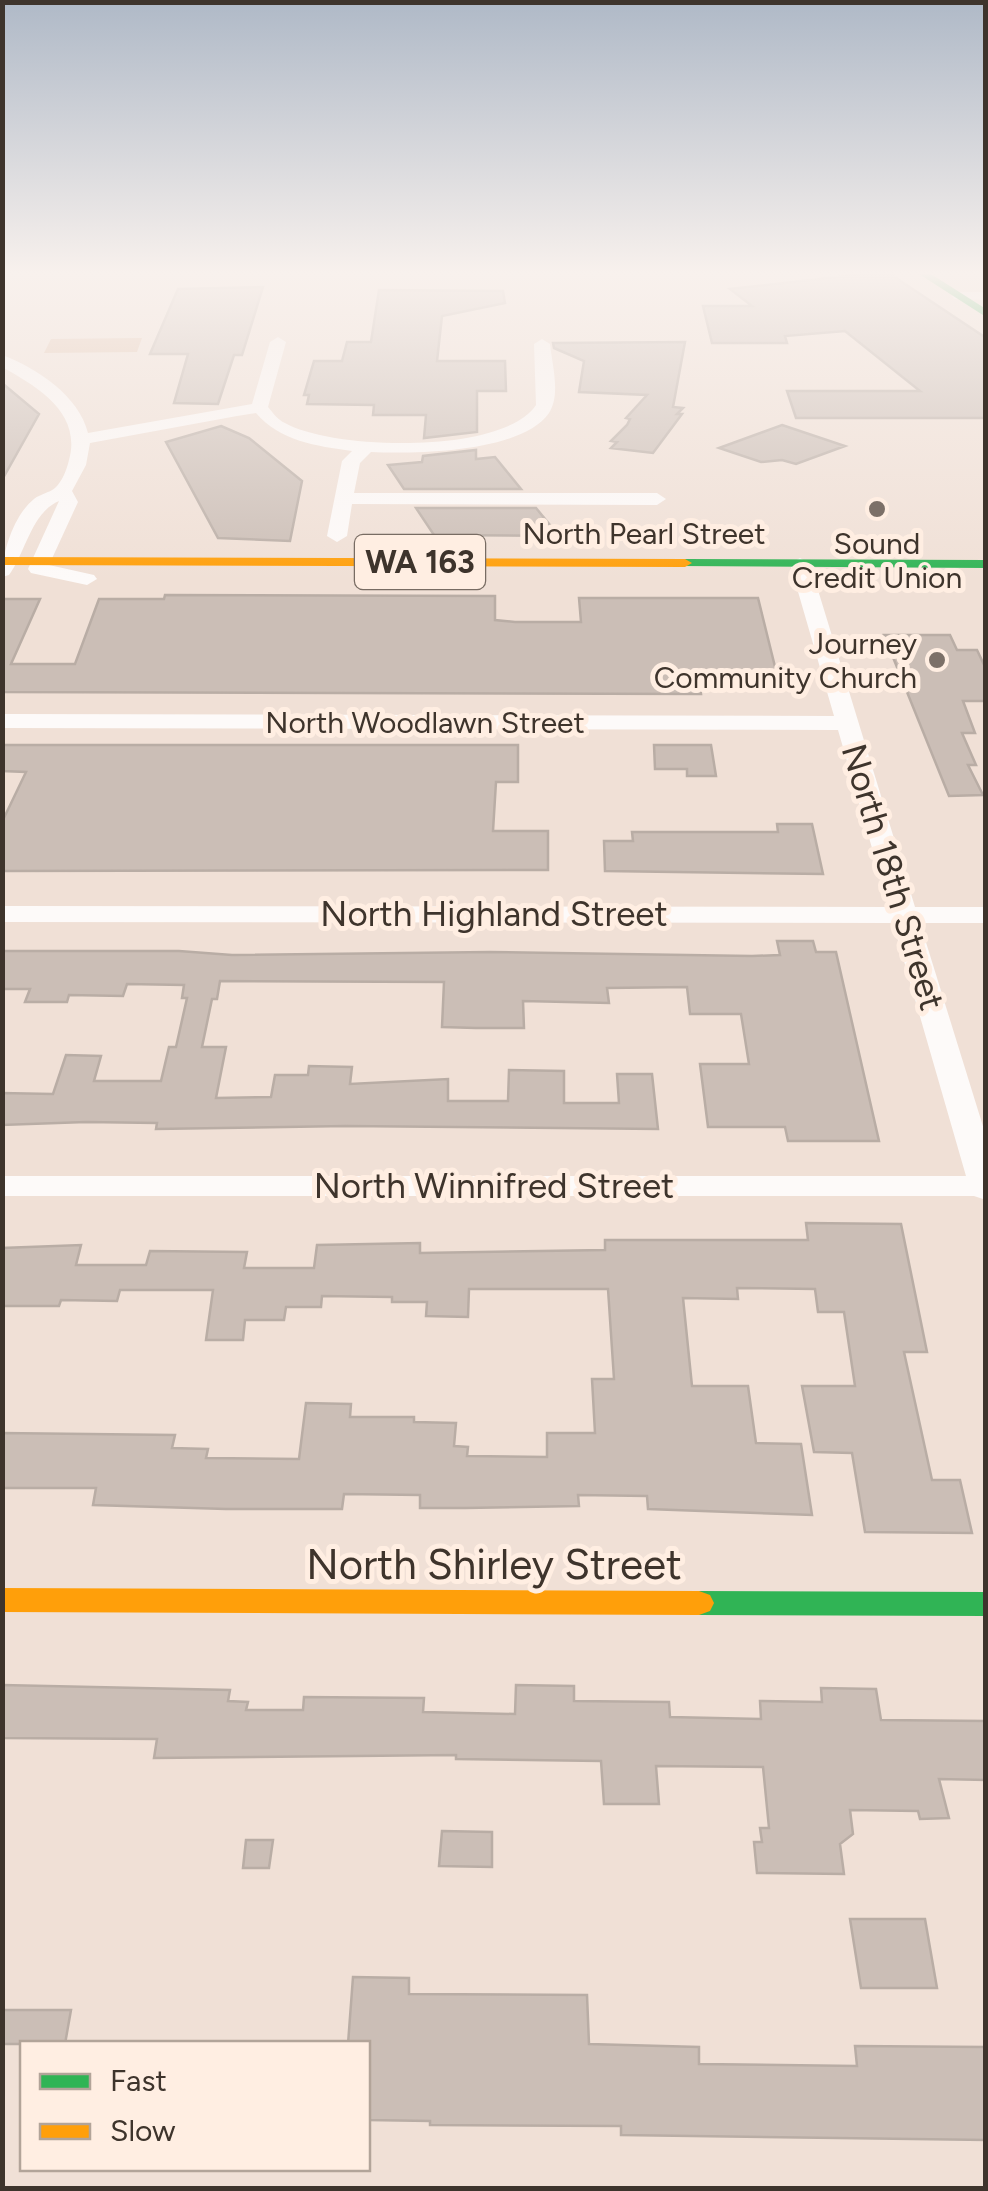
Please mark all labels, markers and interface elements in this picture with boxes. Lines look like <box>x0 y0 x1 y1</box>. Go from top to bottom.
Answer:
marker: Sound Credit Union <box>866 498 888 520</box>
street label: North Pearl Street <box>522 515 766 552</box>
place label: Sound Credit Union <box>792 525 962 596</box>
road number: WA 163 <box>355 535 485 589</box>
place label: Journey Community Church <box>654 625 917 696</box>
marker: Journey Community Church <box>926 649 948 671</box>
street label: North Woodlawn Street <box>265 704 585 741</box>
street label: North 18th Street <box>833 739 953 1015</box>
street label: North Highland Street <box>320 893 668 935</box>
street label: North Winnifred Street <box>314 1165 674 1207</box>
street label: North Shirley Street <box>306 1539 682 1590</box>
legend <box>20 2041 370 2171</box>
text: Fast <box>110 2062 167 2099</box>
text: Slow <box>110 2112 176 2149</box>

